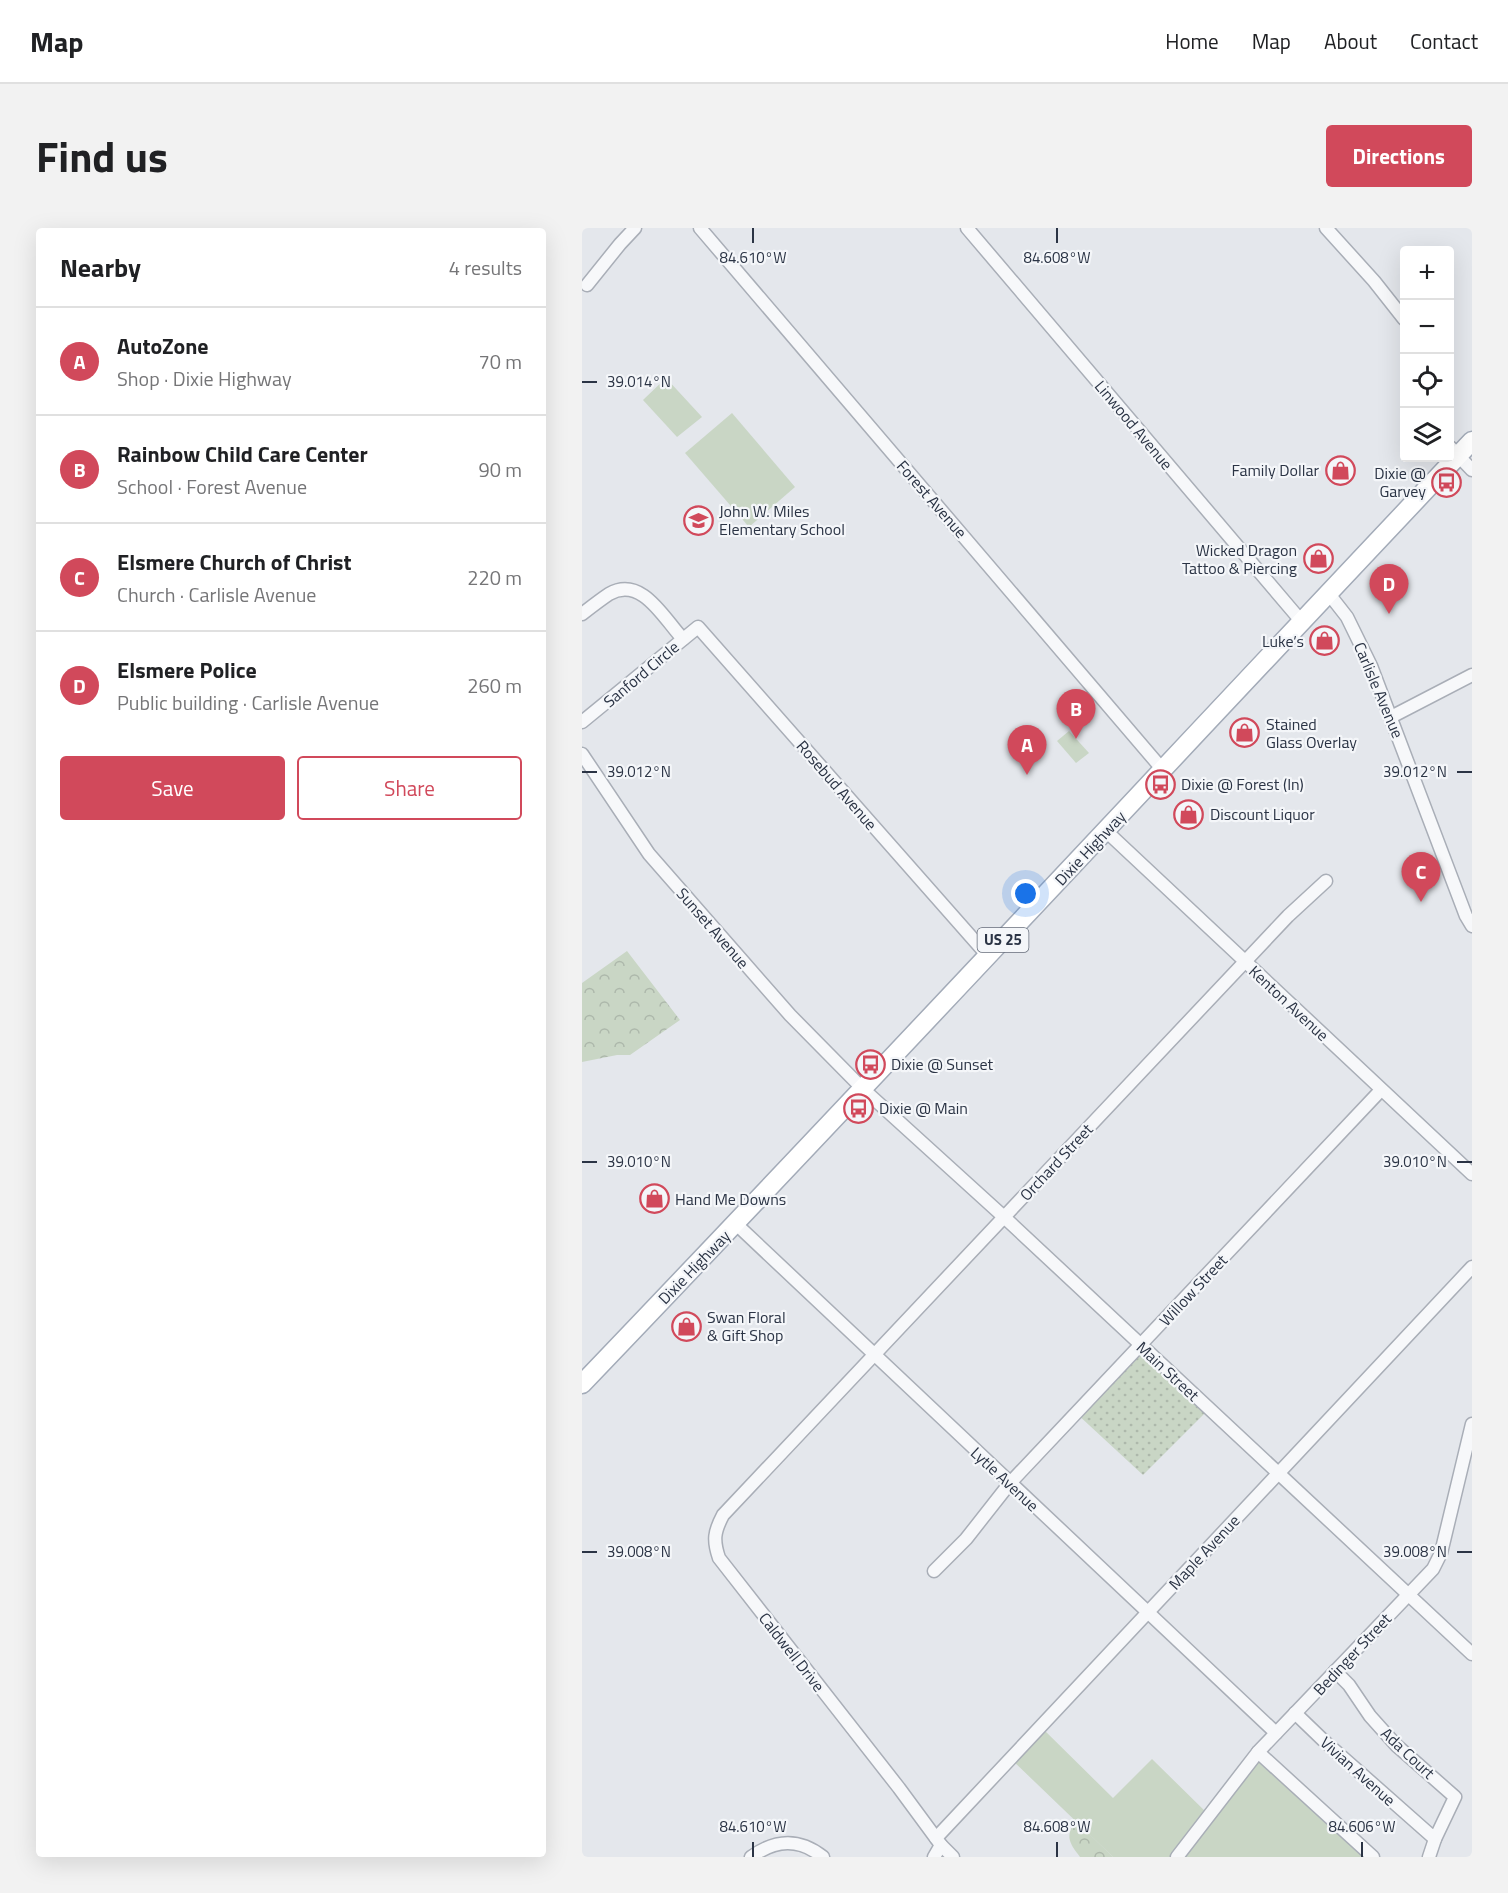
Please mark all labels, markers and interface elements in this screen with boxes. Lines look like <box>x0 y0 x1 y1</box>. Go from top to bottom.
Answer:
text: Map <box>30 20 84 63</box>
text: Home <box>1165 25 1219 57</box>
text: Map <box>1252 25 1291 57</box>
text: About <box>1324 25 1377 57</box>
text: Contact <box>1410 25 1478 57</box>
text: Find us <box>36 124 168 188</box>
button: Directions <box>1326 125 1472 187</box>
text: 84.610°W <box>720 246 786 269</box>
text: 84.608°W <box>1024 246 1090 269</box>
map controls <box>1400 246 1454 462</box>
button: + <box>1400 246 1454 300</box>
text: Nearby <box>60 248 141 287</box>
text: 4 results <box>449 252 522 283</box>
button: − <box>1400 300 1454 354</box>
text: AutoZone <box>117 329 209 363</box>
text: A <box>73 346 86 377</box>
text: 70 m <box>478 346 522 377</box>
button: locate <box>1400 354 1454 408</box>
text: Shop · Dixie Highway <box>117 363 292 394</box>
text: 39.014°N <box>607 370 671 393</box>
street label: Linwood Avenue <box>1089 375 1179 475</box>
button: layers <box>1400 408 1454 462</box>
text: Rainbow Child Care Center <box>117 437 368 471</box>
text: B <box>73 454 86 485</box>
text: 90 m <box>478 454 522 485</box>
shop icon: Family Dollar <box>1324 454 1356 486</box>
street label: Forest Avenue <box>891 455 973 543</box>
place label: Family Dollar <box>1232 458 1319 482</box>
place label: Dixie @ Garvey <box>1374 461 1426 503</box>
bus stop icon: Dixie @ Garvey <box>1431 466 1463 498</box>
text: School · Forest Avenue <box>117 471 307 502</box>
place label: John W. Miles Elementary School <box>719 499 845 541</box>
school or university icon: John W. Miles Elementary School <box>682 504 714 536</box>
place label: Wicked Dragon Tattoo & Piercing <box>1182 538 1297 580</box>
shop icon: Wicked Dragon Tattoo & Piercing <box>1302 543 1334 575</box>
text: Elsmere Church of Christ <box>117 545 351 579</box>
text: C <box>74 562 85 593</box>
text: 220 m <box>467 562 522 593</box>
pin: D <box>1370 564 1408 614</box>
text: Church · Carlisle Avenue <box>117 579 316 610</box>
shop icon: Luke’s <box>1309 625 1341 657</box>
place label: Luke’s <box>1262 629 1304 653</box>
street label: Sanford Circle <box>598 635 684 713</box>
street label: Carlisle Avenue <box>1348 638 1410 742</box>
text: Elsmere Police <box>117 653 257 687</box>
text: D <box>73 670 86 701</box>
text: 260 m <box>467 670 522 701</box>
text: Public building · Carlisle Avenue <box>117 687 379 718</box>
pin: B <box>1056 690 1096 739</box>
place label: Stained Glass Overlay <box>1266 712 1357 754</box>
shop icon: Stained Glass Overlay <box>1229 717 1261 749</box>
pin: A <box>1008 726 1046 775</box>
street label: Rosebud Avenue <box>791 735 883 835</box>
button: Save <box>60 756 285 820</box>
button: Share <box>297 756 522 820</box>
text: 39.012°N <box>607 760 671 783</box>
text: 39.012°N <box>1383 760 1447 783</box>
bus stop icon: Dixie @ Forest (In) <box>1144 768 1176 800</box>
place label: Dixie @ Forest (In) <box>1181 772 1304 796</box>
shop icon: Discount Liquor <box>1173 798 1205 830</box>
place label: Discount Liquor <box>1210 802 1315 826</box>
street label: Dixie Highway <box>1049 805 1131 891</box>
pin: C <box>1402 852 1440 902</box>
your location <box>1011 879 1040 908</box>
street label: Sunset Avenue <box>671 882 755 974</box>
road number: US 25 <box>978 928 1028 952</box>
street label: Kenton Avenue <box>1244 960 1334 1046</box>
bus stop icon: Dixie @ Sunset <box>854 1048 886 1080</box>
place label: Dixie @ Sunset <box>891 1052 994 1076</box>
bus stop icon: Dixie @ Main <box>842 1092 874 1124</box>
place label: Dixie @ Main <box>879 1096 968 1120</box>
street label: Orchard Street <box>1014 1118 1098 1206</box>
text: 39.010°N <box>607 1150 671 1173</box>
text: 39.010°N <box>1383 1150 1447 1173</box>
shop icon: Hand Me Downs <box>638 1183 670 1215</box>
place label: Hand Me Downs <box>675 1187 786 1211</box>
street label: Dixie Highway <box>652 1224 736 1309</box>
street label: Willow Street <box>1153 1248 1233 1331</box>
place label: Swan Floral & Gift Shop <box>707 1305 786 1347</box>
shop icon: Swan Floral & Gift Shop <box>670 1310 702 1342</box>
street label: Main Street <box>1131 1336 1205 1407</box>
street label: Lytle Avenue <box>966 1441 1044 1517</box>
street label: Maple Avenue <box>1163 1509 1245 1595</box>
text: 39.008°N <box>607 1540 671 1563</box>
text: 39.008°N <box>1383 1540 1447 1563</box>
street label: Caldwell Drive <box>753 1607 831 1697</box>
street label: Bedinger Street <box>1307 1607 1397 1701</box>
street label: Ada Court <box>1376 1722 1441 1785</box>
street label: Vivian Avenue <box>1315 1731 1401 1811</box>
text: 84.610°W <box>720 1815 786 1838</box>
text: 84.608°W <box>1024 1815 1090 1838</box>
text: 84.606°W <box>1329 1815 1395 1838</box>

